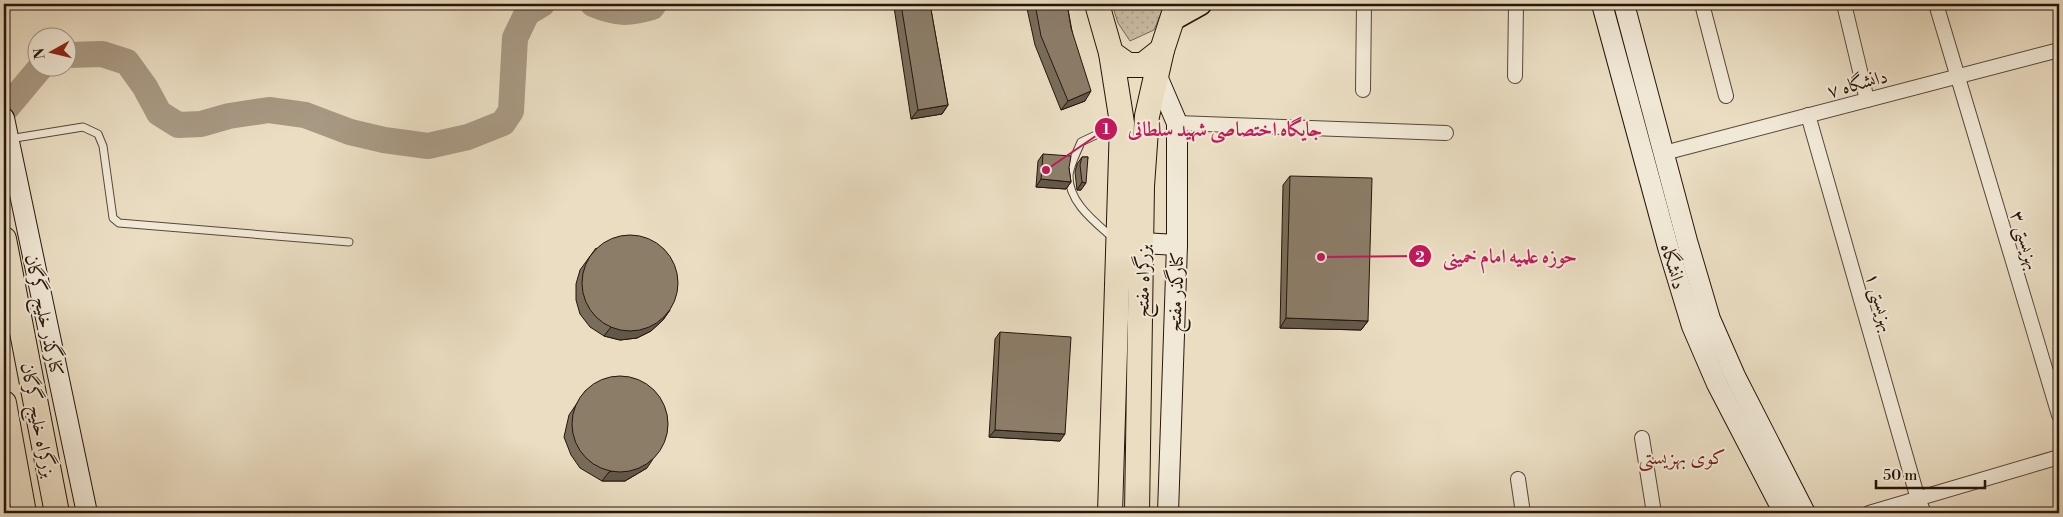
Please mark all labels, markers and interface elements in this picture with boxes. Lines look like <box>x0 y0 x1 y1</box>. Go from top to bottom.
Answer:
north arrow <box>28 28 78 78</box>
text: N <box>30 47 50 60</box>
street label: ۷ دانشگاه <box>1824 63 1890 104</box>
callout: جایگاه اختصاصی شهید سلطانی <box>1093 111 1333 146</box>
text: جایگاه اختصاصی شهید سلطانی <box>1127 116 1322 144</box>
text: 1 <box>1102 120 1110 139</box>
street label: ۳ بهزیستی <box>2004 208 2045 273</box>
callout: حوزه علمیه امام خمینی <box>1408 239 1587 274</box>
street label: دانشگاه <box>1655 240 1692 292</box>
street label: بزرگراه مفتح <box>1129 243 1161 318</box>
text: حوزه علمیه امام خمینی <box>1443 245 1577 274</box>
text: 2 <box>1415 248 1425 267</box>
street label: کنارگذر مفتح <box>1161 251 1194 333</box>
street label: کنارگذر خلیج گرگان <box>15 252 71 379</box>
street label: ۱ بهزیستی <box>1859 270 1900 335</box>
street label: بزرگراه خلیج گرگان <box>10 360 62 481</box>
district label: کوی بهزیستی <box>1638 446 1726 472</box>
scale bar <box>1876 457 1984 489</box>
text: 50 m <box>1883 466 1917 485</box>

